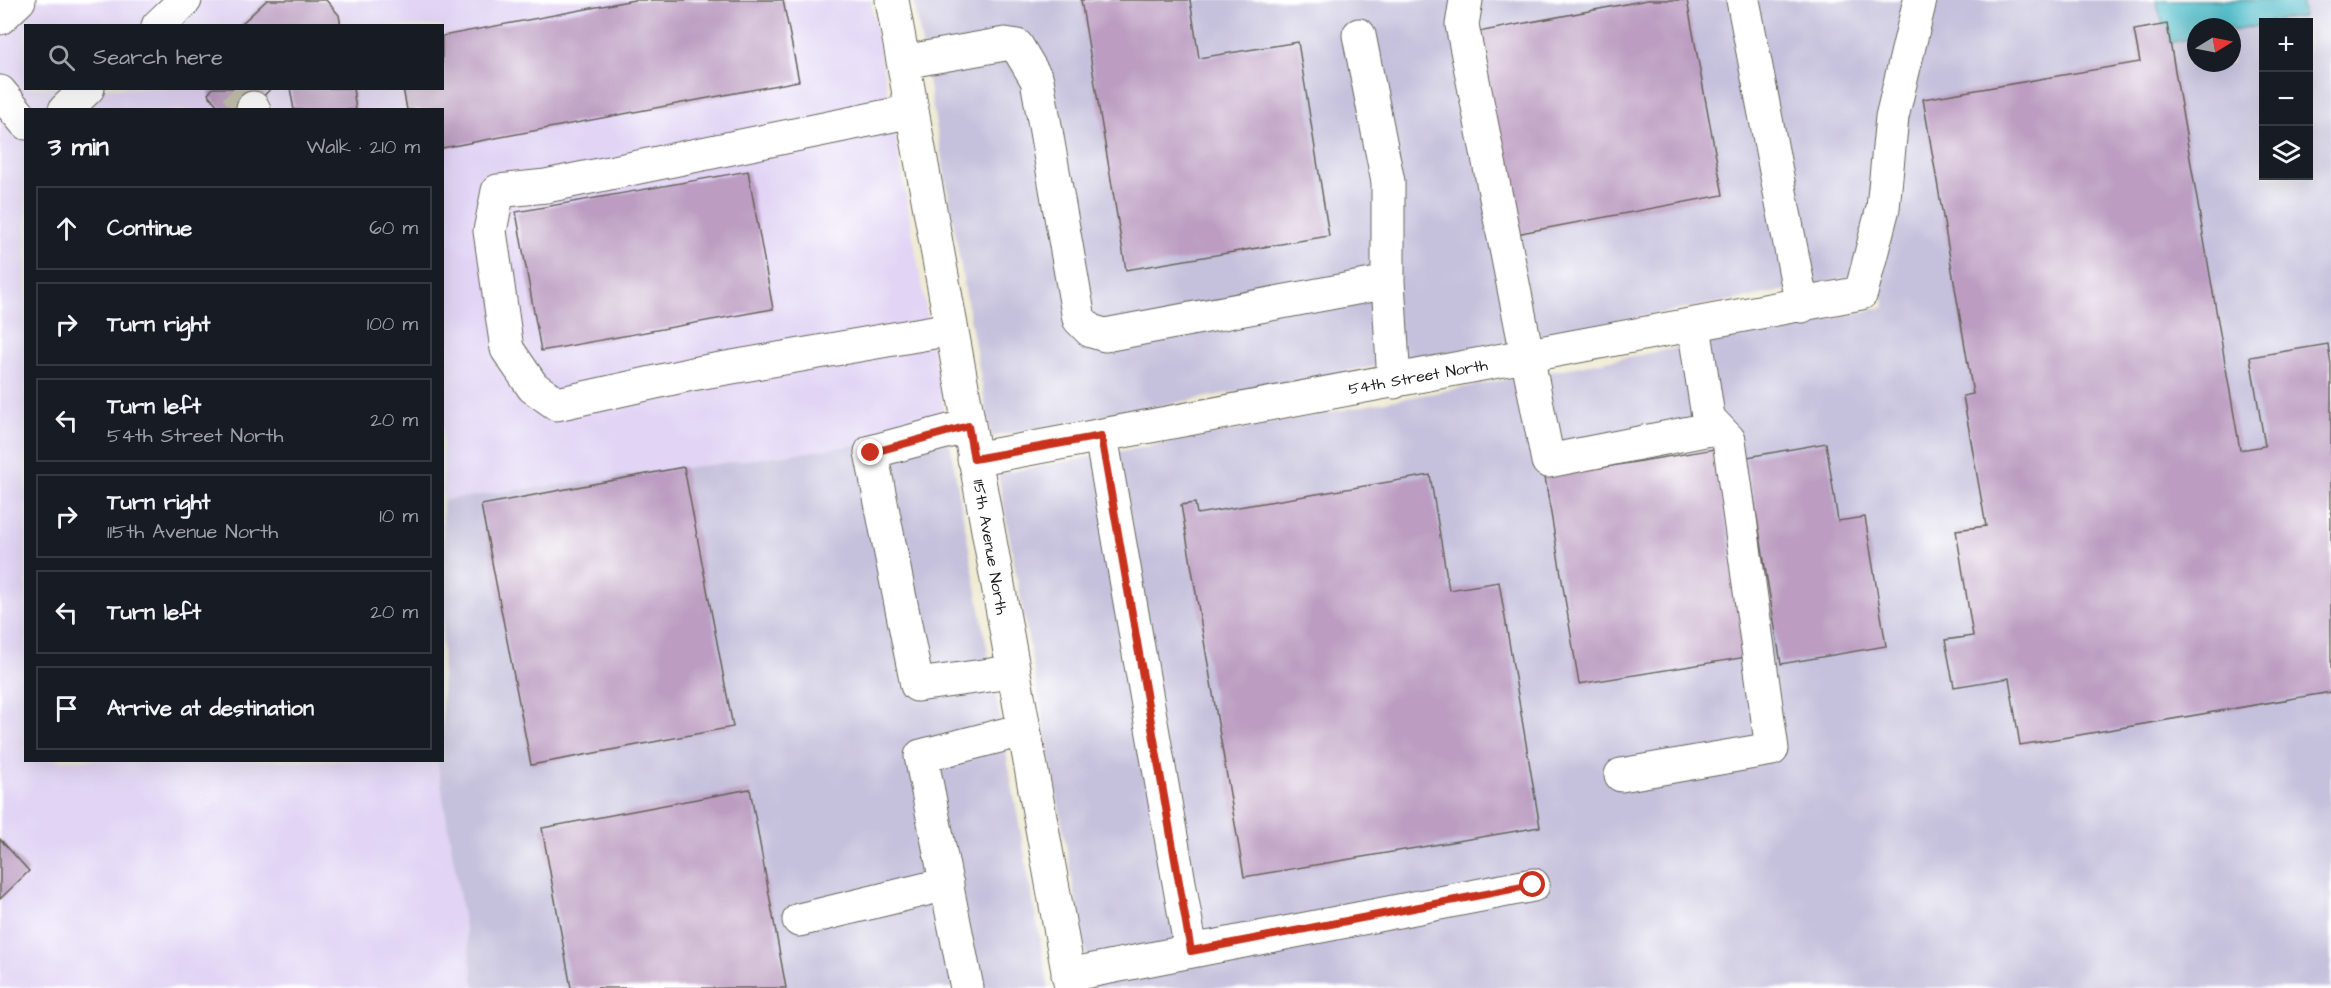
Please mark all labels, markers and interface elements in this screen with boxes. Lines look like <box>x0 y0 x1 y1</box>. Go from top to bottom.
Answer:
north arrow <box>2187 18 2241 72</box>
map controls <box>2259 18 2313 180</box>
button: + <box>2259 18 2313 72</box>
search box <box>24 24 444 90</box>
icon: search <box>45 41 78 74</box>
text: Search here <box>93 42 223 73</box>
button: − <box>2259 72 2313 126</box>
button: layers <box>2259 126 2313 180</box>
text: 3 min <box>48 129 109 165</box>
text: Walk · 210 m <box>307 133 420 161</box>
icon: ahead <box>50 212 83 245</box>
text: Continue <box>107 213 192 244</box>
text: 60 m <box>369 214 418 242</box>
icon: right <box>50 308 83 341</box>
text: Turn right <box>107 309 210 340</box>
text: 100 m <box>367 310 418 338</box>
street label: 54th Street North <box>1347 354 1489 400</box>
text: Turn left <box>107 391 201 422</box>
icon: left <box>50 404 83 437</box>
text: 20 m <box>370 406 418 434</box>
text: 54th Street North <box>107 422 283 450</box>
route end <box>857 439 883 465</box>
street label: 115th Avenue North <box>967 478 1013 616</box>
text: Turn right <box>107 487 210 518</box>
icon: right <box>50 500 83 533</box>
text: 10 m <box>379 502 418 530</box>
text: 115th Avenue North <box>107 518 278 546</box>
icon: left <box>50 596 83 629</box>
text: Turn left <box>107 597 201 628</box>
text: 20 m <box>370 598 418 626</box>
icon: arrive <box>50 692 83 725</box>
text: Arrive at destination <box>107 693 314 724</box>
route start <box>1519 871 1545 897</box>

